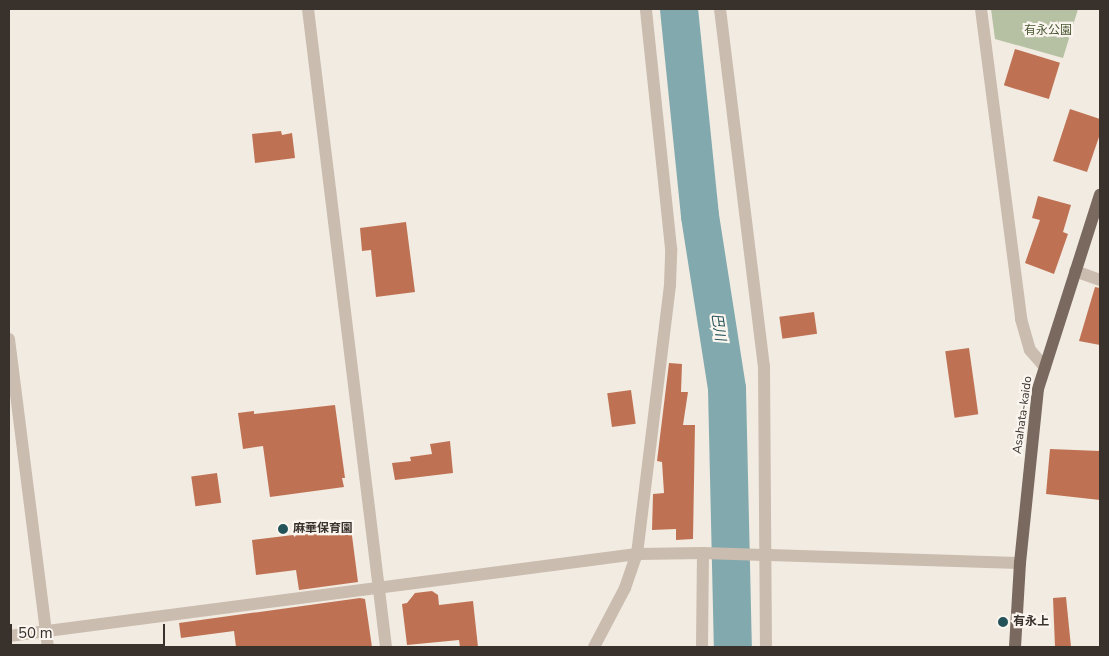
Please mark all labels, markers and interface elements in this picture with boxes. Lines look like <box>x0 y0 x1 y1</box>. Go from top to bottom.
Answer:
park label: 有永公園 <box>1024 24 1072 38</box>
water label: 巴川 <box>708 312 728 342</box>
street label: Asahata-kaido <box>1010 375 1036 455</box>
place label: 麻華保育園 <box>293 522 353 536</box>
marker: 麻華保育園 <box>277 523 289 535</box>
scale bar <box>12 614 168 646</box>
place label: 有永上 <box>1013 615 1049 629</box>
marker: 有永上 <box>997 616 1009 628</box>
text: 50 m <box>18 623 53 643</box>

